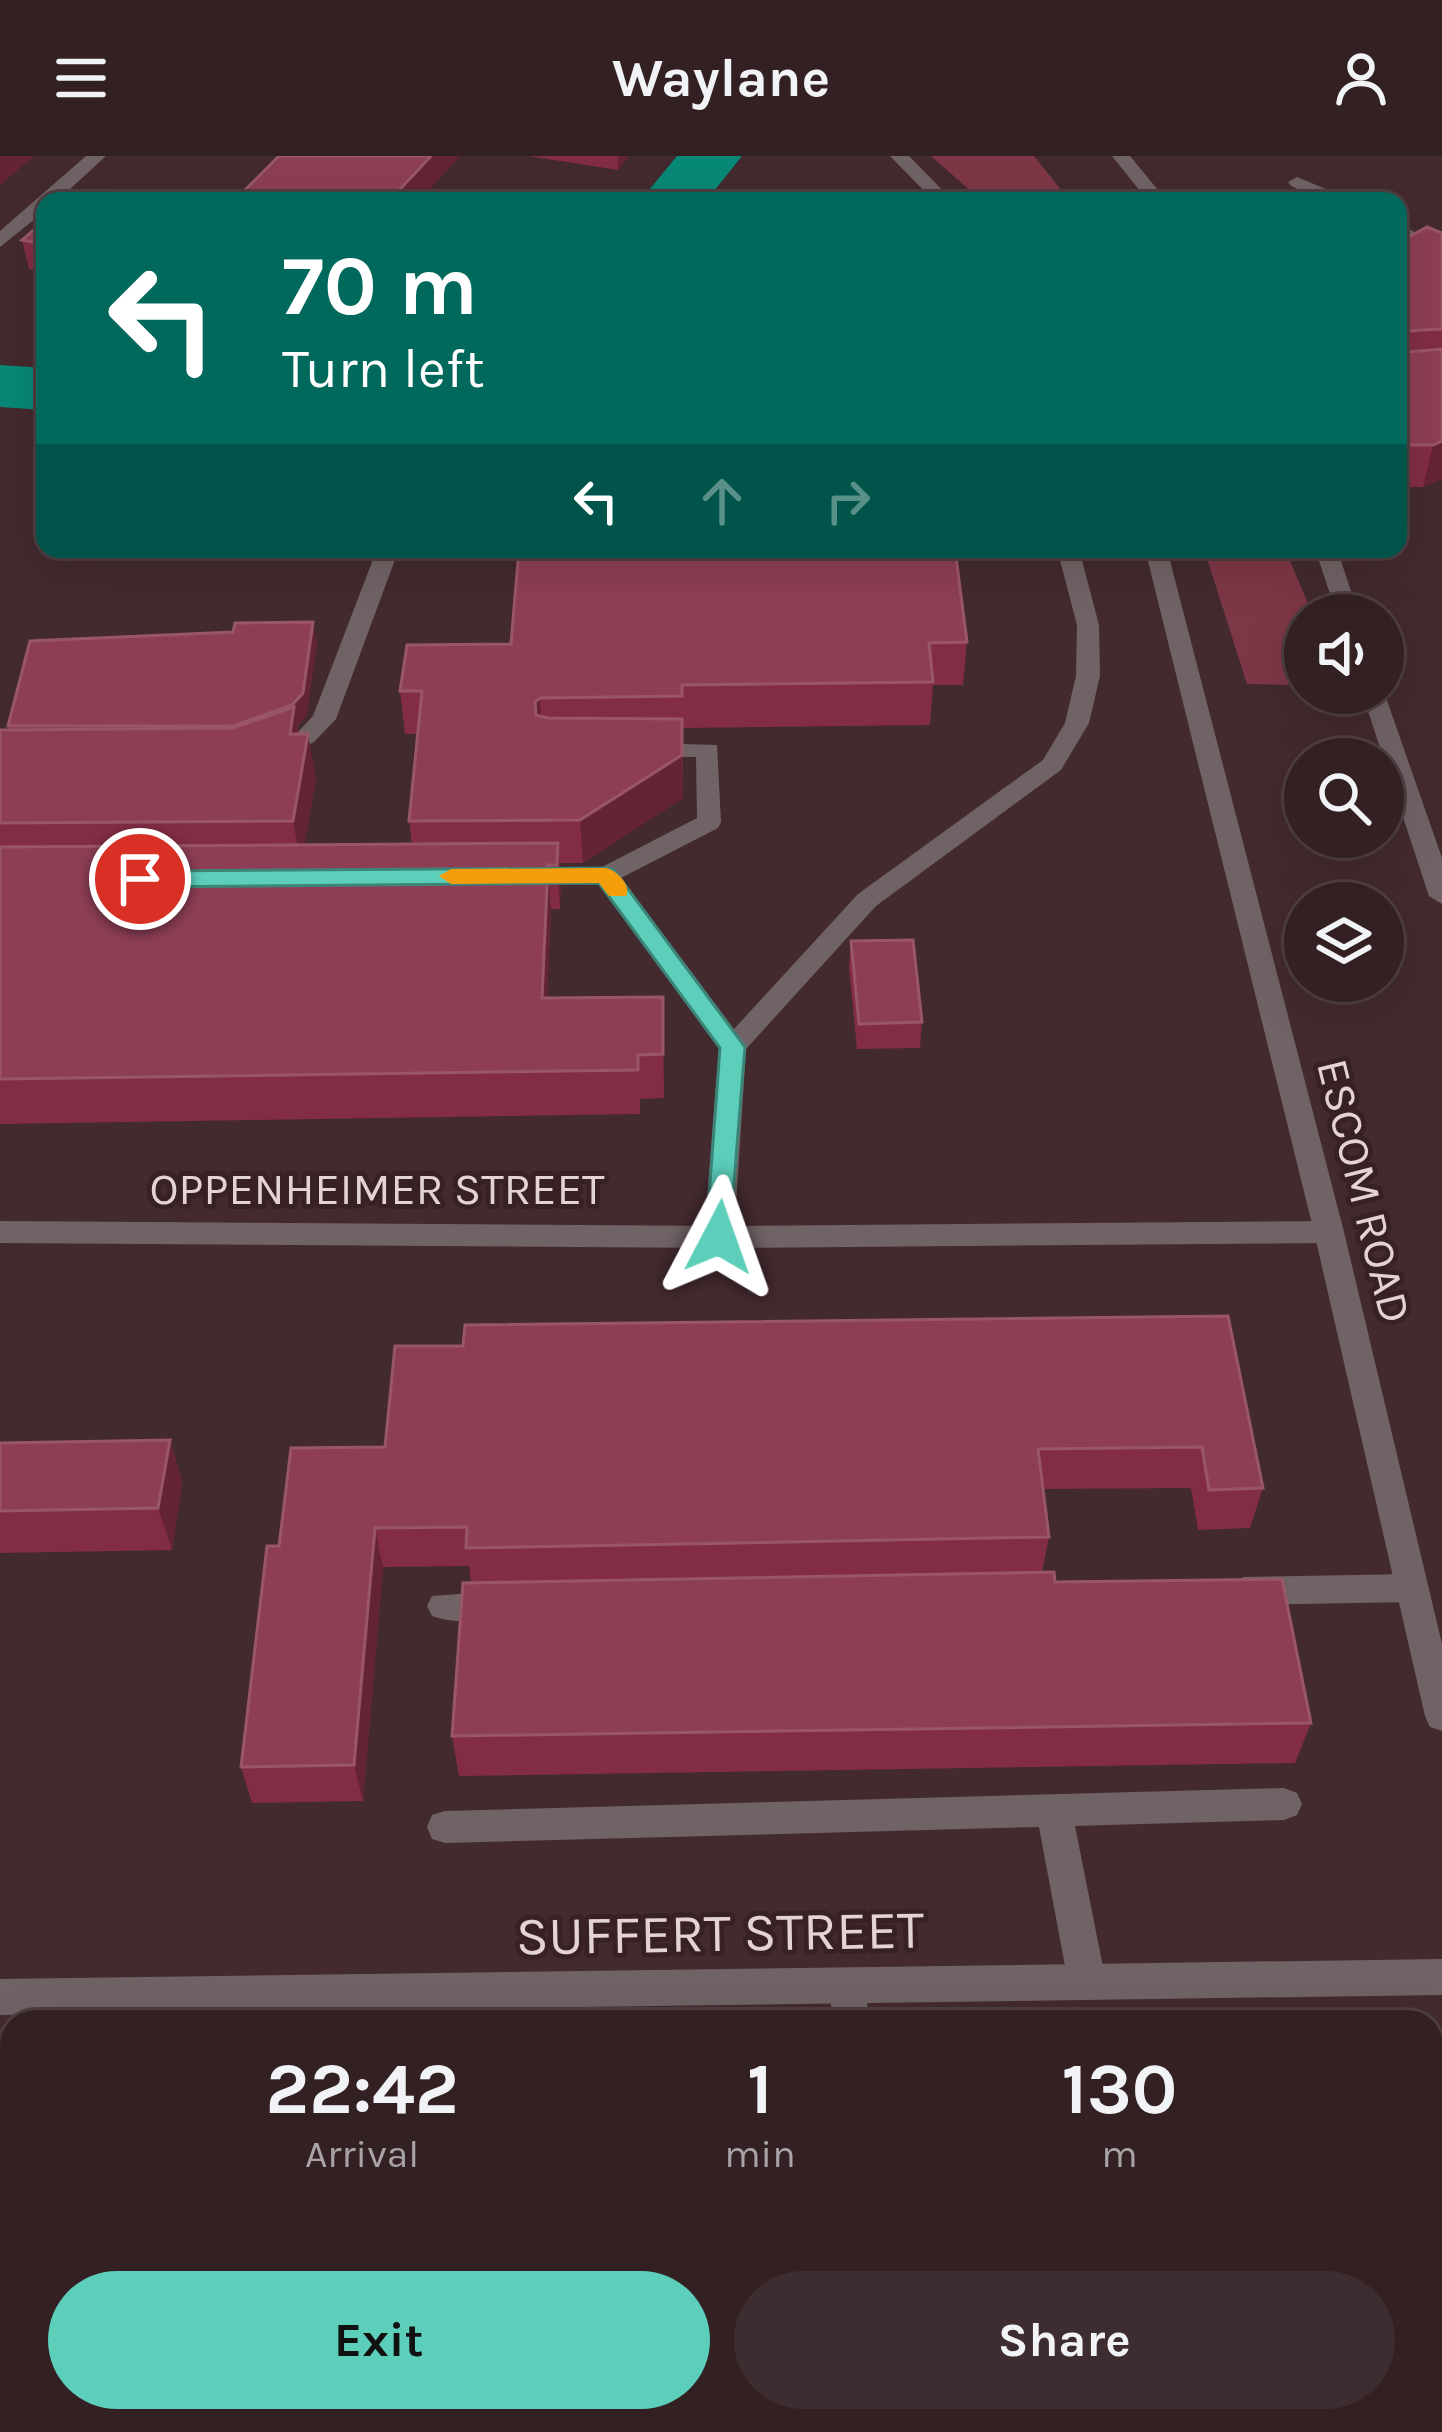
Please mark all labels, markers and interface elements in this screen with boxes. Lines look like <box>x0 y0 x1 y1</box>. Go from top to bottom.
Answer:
icon: menu <box>48 45 114 111</box>
icon: person <box>1328 45 1394 111</box>
text: Waylane <box>612 46 830 110</box>
text: 70 m <box>282 237 478 335</box>
icon: left <box>84 240 240 396</box>
text: Turn left <box>282 337 485 401</box>
icon: left <box>563 468 629 534</box>
icon: ahead <box>689 468 755 534</box>
icon: right <box>815 468 881 534</box>
map controls <box>1284 594 1404 1002</box>
button: sound <box>1284 594 1404 714</box>
button: search <box>1284 738 1404 858</box>
pin <box>89 828 191 930</box>
icon: arrive <box>107 846 173 912</box>
button: layers <box>1284 882 1404 1002</box>
street label: ESCOM ROAD <box>1306 1054 1422 1328</box>
street label: OPPENHEIMER STREET <box>150 1163 605 1215</box>
position arrow <box>656 1174 782 1300</box>
street label: SUFFERT STREET <box>515 1897 925 1969</box>
text: 22:42 <box>266 2047 459 2131</box>
text: 1 <box>747 2047 773 2131</box>
text: 130 <box>1061 2047 1177 2131</box>
text: Arrival <box>305 2131 419 2177</box>
text: min <box>724 2131 796 2177</box>
text: m <box>1101 2131 1138 2177</box>
button: Exit <box>48 2271 710 2409</box>
button: Share <box>734 2271 1395 2409</box>

